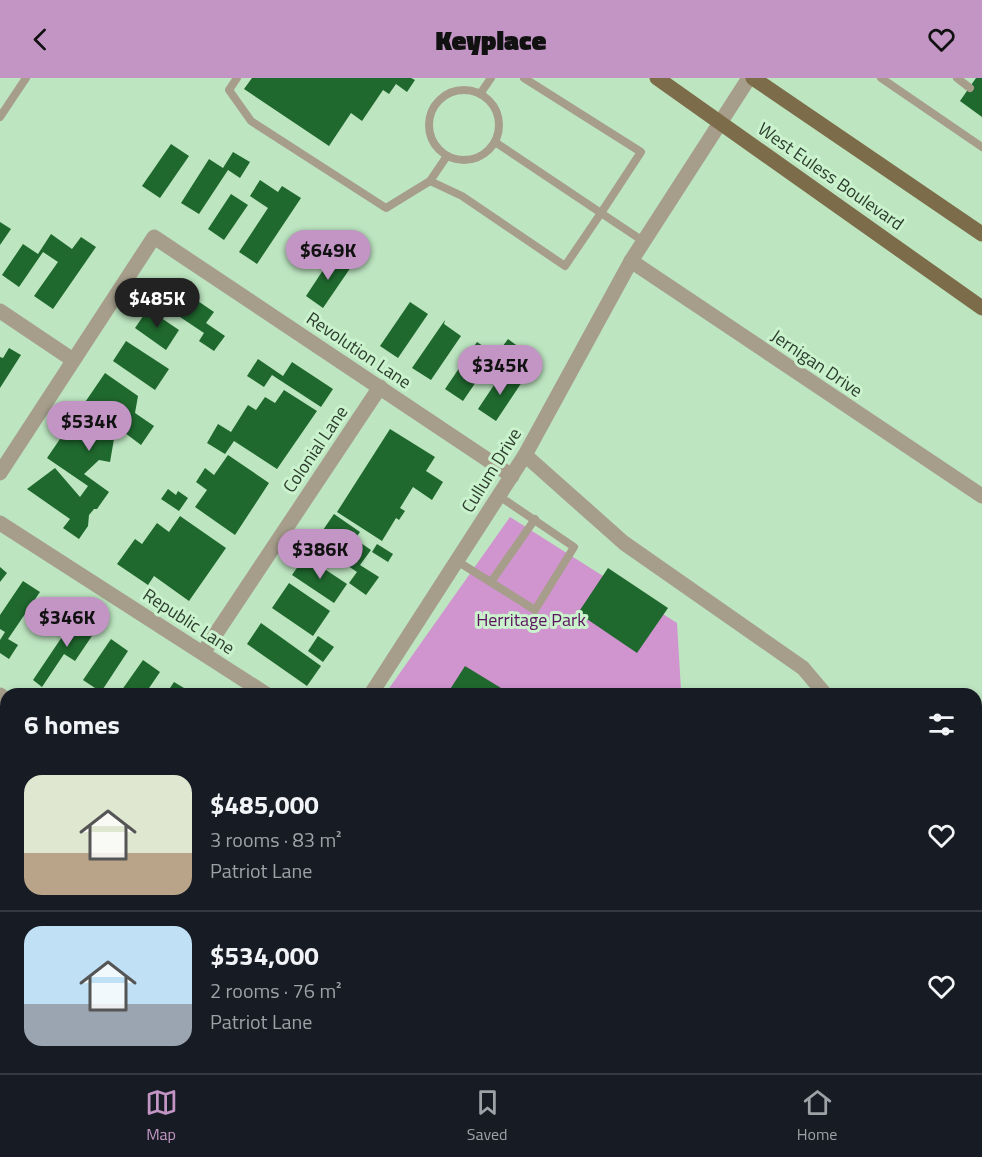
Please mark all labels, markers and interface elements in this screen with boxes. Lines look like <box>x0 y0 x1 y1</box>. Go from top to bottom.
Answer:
text: Keyplace <box>436 19 546 60</box>
icon: back <box>24 23 57 56</box>
icon: heart <box>925 23 958 56</box>
street label: West Euless Boulevard <box>752 115 910 237</box>
pin: $649K <box>286 230 370 281</box>
text: $649K <box>300 234 356 265</box>
pin: $485K <box>115 278 199 329</box>
text: $485K <box>129 282 185 313</box>
street label: Revolution Lane <box>301 305 417 395</box>
street label: Jernigan Drive <box>766 322 868 404</box>
pin: $345K <box>458 345 542 396</box>
text: $345K <box>472 349 528 380</box>
street label: Colonial Lane <box>276 400 354 498</box>
pin: $534K <box>47 401 131 452</box>
text: $534K <box>61 405 117 436</box>
street label: Cullum Drive <box>454 422 528 518</box>
pin: $386K <box>278 529 362 580</box>
text: $386K <box>292 533 348 564</box>
street label: Republic Lane <box>138 581 240 661</box>
pin: $346K <box>25 597 109 648</box>
text: $346K <box>39 601 95 632</box>
park label: Herritage Park <box>476 606 586 633</box>
text: 6 homes <box>24 705 120 744</box>
icon: filters <box>925 708 958 741</box>
text: $485,000 <box>210 785 319 824</box>
icon: home <box>72 799 144 871</box>
icon: heart <box>925 819 958 852</box>
text: 3 rooms · 83 m² <box>210 824 342 855</box>
text: Patriot Lane <box>210 855 312 886</box>
text: $534,000 <box>210 936 319 975</box>
icon: home <box>72 950 144 1022</box>
icon: heart <box>925 970 958 1003</box>
text: 2 rooms · 76 m² <box>210 975 342 1006</box>
text: Patriot Lane <box>210 1006 312 1037</box>
tab: Map <box>145 1086 178 1146</box>
tab: Saved <box>467 1086 508 1146</box>
tab: Home <box>797 1086 837 1146</box>

